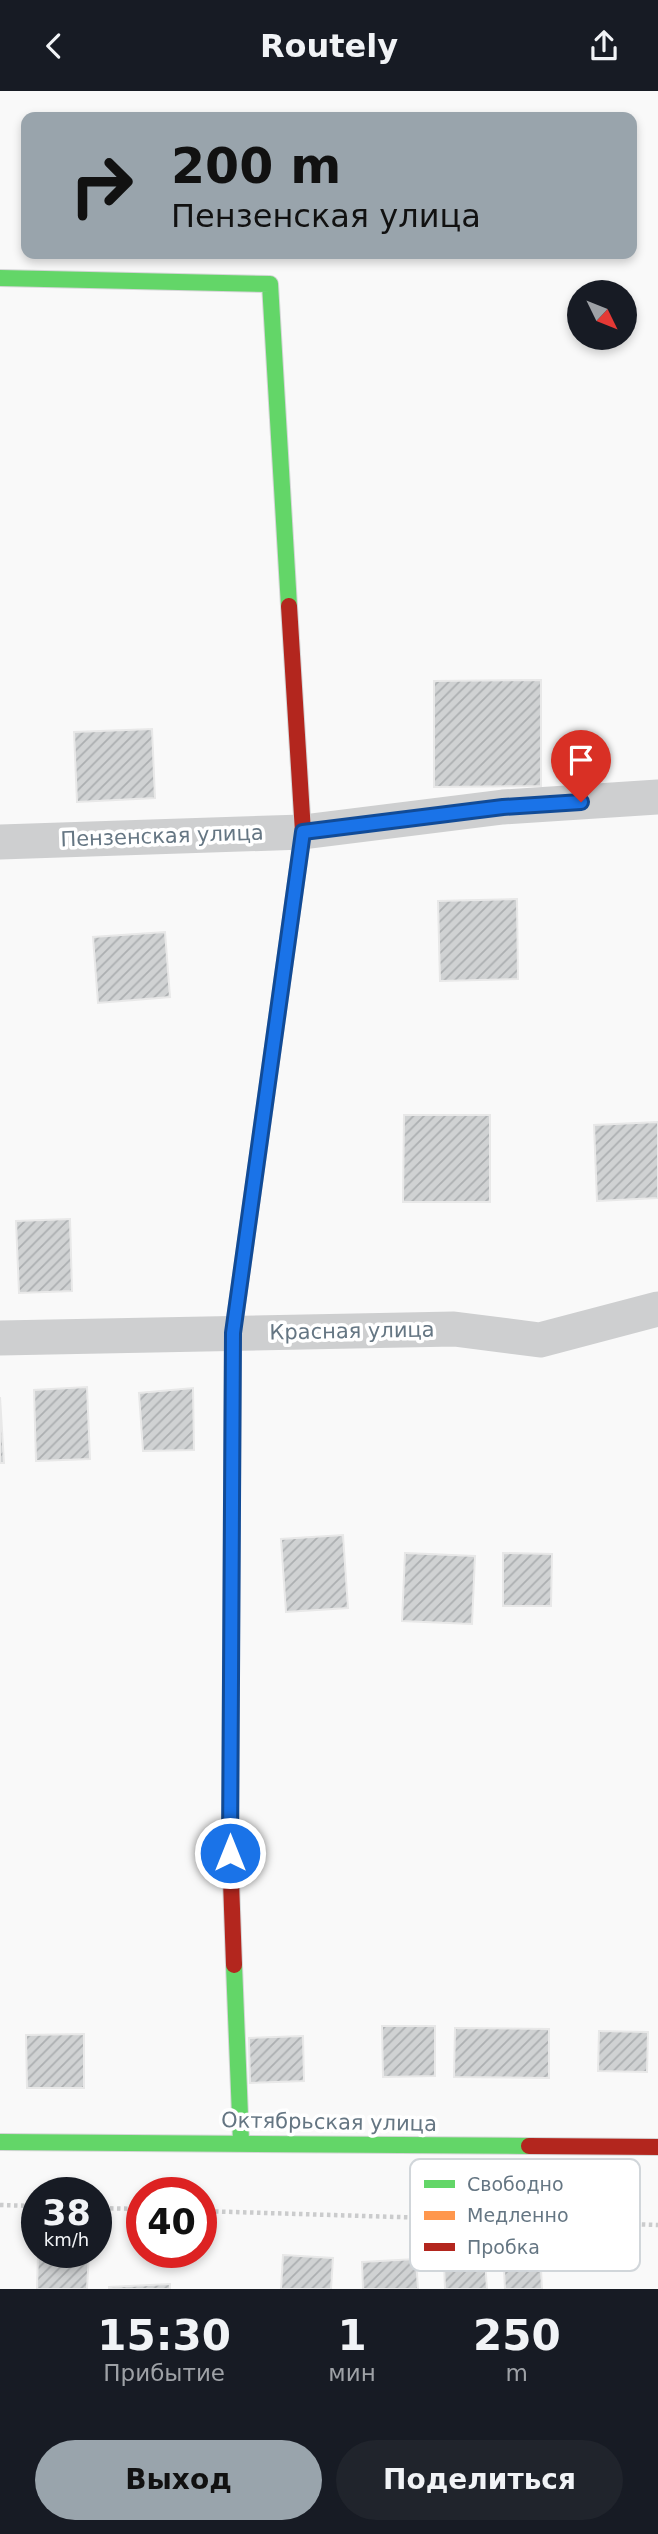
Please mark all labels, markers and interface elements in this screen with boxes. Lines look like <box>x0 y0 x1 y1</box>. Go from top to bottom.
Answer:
icon: back <box>35 27 73 65</box>
text: Routely <box>260 27 398 65</box>
icon: share <box>585 27 623 65</box>
text: 200 m <box>171 138 341 195</box>
icon: right <box>56 140 147 231</box>
text: Пензенская улица <box>171 197 481 235</box>
north arrow <box>567 280 637 350</box>
map controls <box>567 280 637 350</box>
pin <box>551 730 611 802</box>
icon: arrive <box>562 741 600 779</box>
street label: Пензенская улица <box>60 820 264 852</box>
street label: Красная улица <box>269 1318 435 1344</box>
position arrow <box>193 1816 267 1890</box>
street label: Октябрьская улица <box>221 2108 437 2136</box>
legend <box>410 2159 640 2271</box>
text: Свободно <box>467 2173 564 2195</box>
speed limit sign: 40 <box>126 2177 217 2268</box>
text: 38 <box>42 2193 91 2233</box>
text: Медленно <box>467 2204 569 2226</box>
text: km/h <box>44 2229 89 2250</box>
text: Пробка <box>467 2236 540 2258</box>
text: 15:30 <box>97 2311 231 2360</box>
text: 1 <box>337 2311 367 2360</box>
text: 250 <box>473 2311 561 2360</box>
text: Прибытие <box>103 2360 225 2386</box>
text: мин <box>328 2360 376 2386</box>
text: m <box>506 2360 528 2386</box>
button: Выход <box>35 2440 322 2520</box>
button: Поделиться <box>336 2440 623 2520</box>

